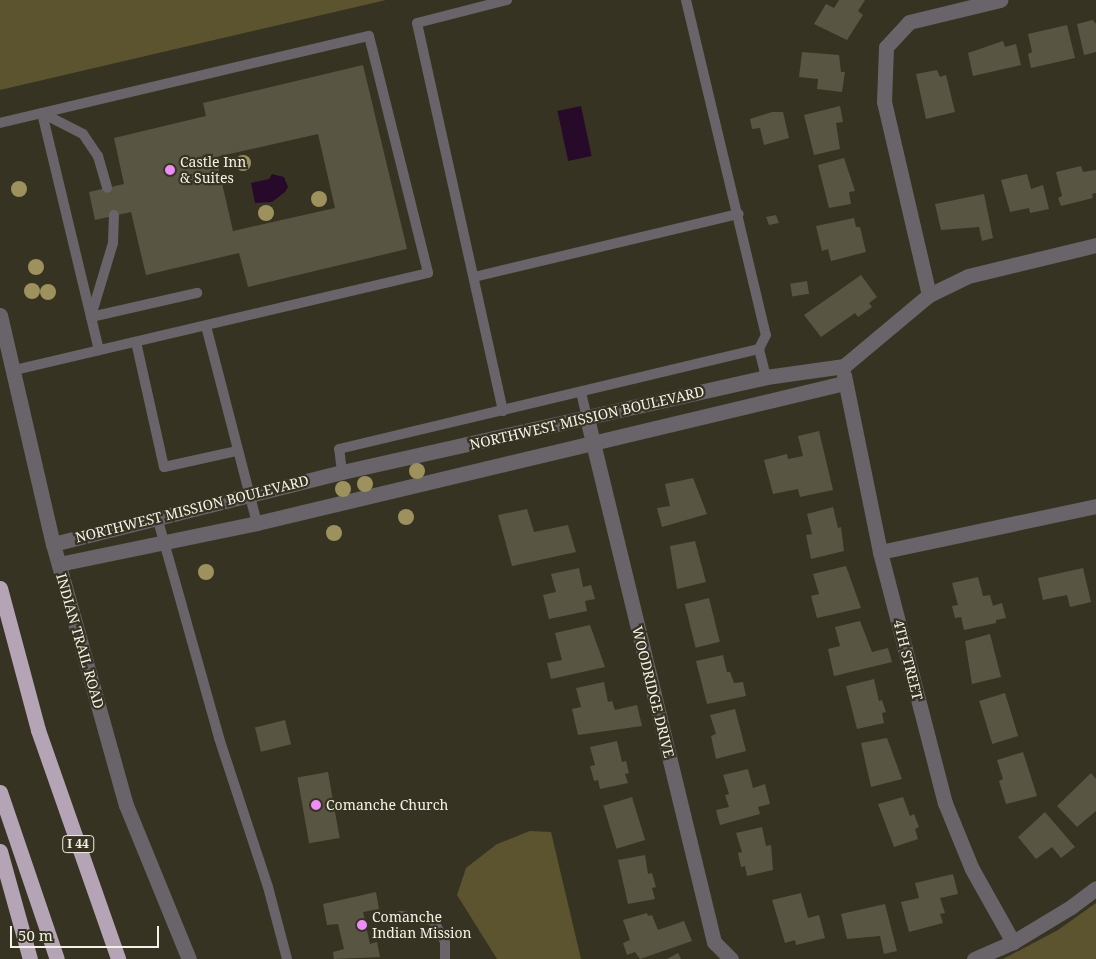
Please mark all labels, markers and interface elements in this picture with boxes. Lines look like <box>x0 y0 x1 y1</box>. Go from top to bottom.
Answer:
place label: Castle Inn & Suites <box>180 154 246 186</box>
marker: Castle Inn & Suites <box>164 164 176 176</box>
street label: NORTHWEST MISSION BOULEVARD <box>468 383 706 453</box>
street label: NORTHWEST MISSION BOULEVARD <box>73 472 311 546</box>
street label: INDIAN TRAIL ROAD <box>53 572 107 710</box>
street label: 4TH STREET <box>890 618 926 702</box>
street label: WOODRIDGE DRIVE <box>629 625 677 759</box>
place label: Comanche Church <box>326 797 448 813</box>
marker: Comanche Church <box>310 799 322 811</box>
road number: I 44 <box>62 834 94 854</box>
place label: Comanche Indian Mission <box>372 909 472 942</box>
scale bar <box>12 916 161 948</box>
marker: Comanche Indian Mission <box>356 919 368 931</box>
text: 50 m <box>18 925 53 945</box>

